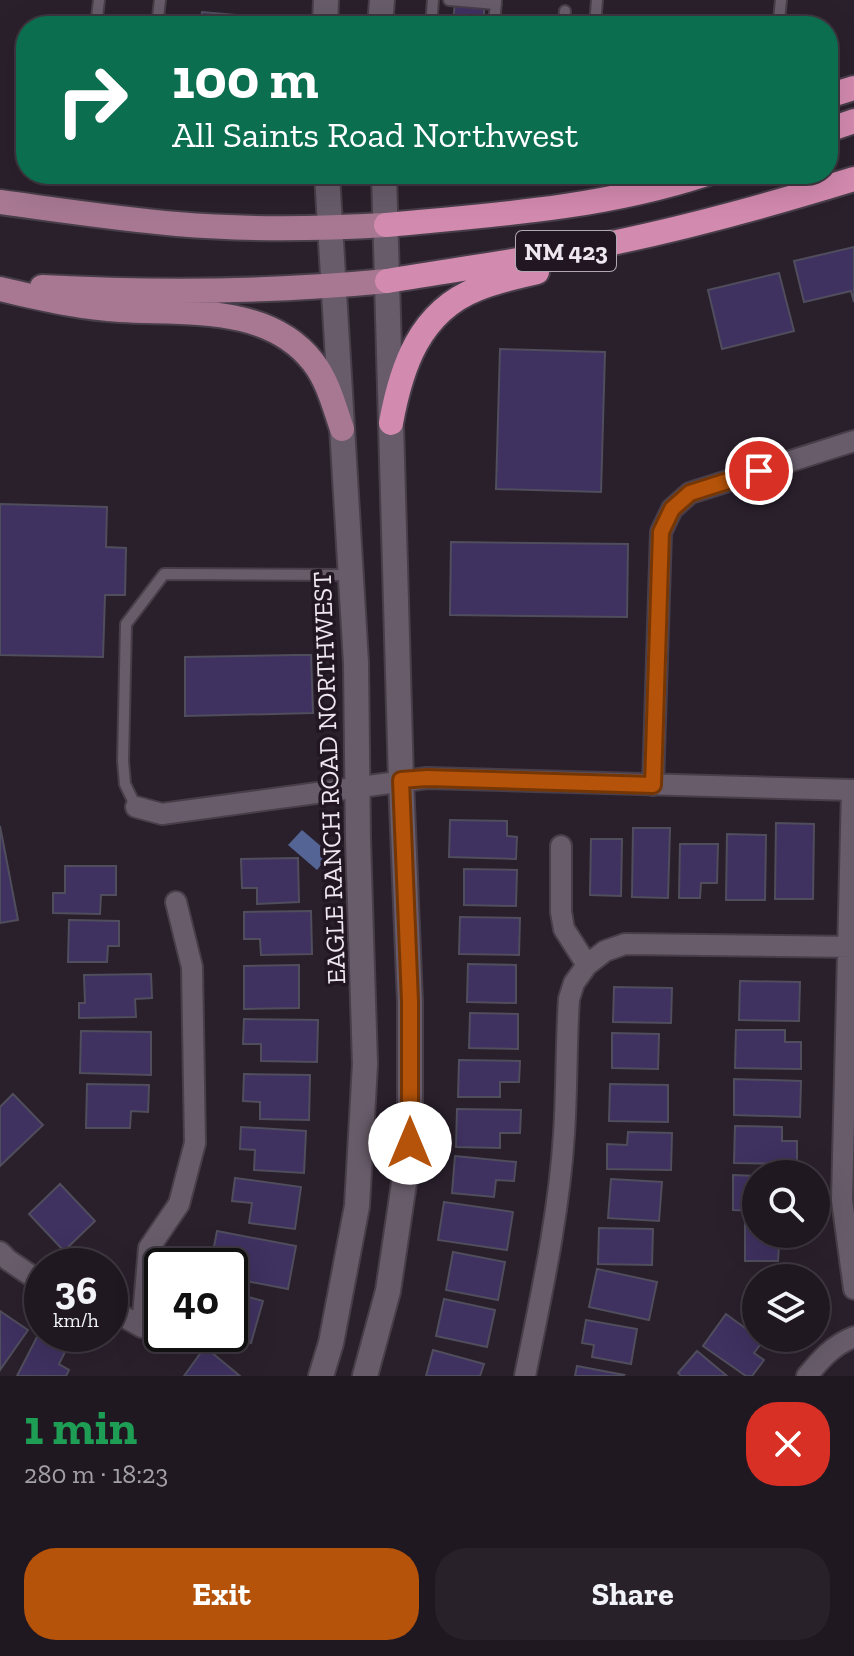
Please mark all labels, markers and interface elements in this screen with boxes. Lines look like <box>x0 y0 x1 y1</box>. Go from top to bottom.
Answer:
text: 100 m <box>172 45 319 112</box>
icon: right <box>40 48 144 152</box>
text: All Saints Road Northwest <box>172 113 578 156</box>
road number: NM 423 <box>516 231 616 271</box>
pin <box>725 437 793 505</box>
icon: arrive <box>737 449 781 493</box>
street label: EAGLE RANCH ROAD NORTHWEST <box>306 571 352 985</box>
position arrow <box>368 1101 452 1185</box>
map controls <box>742 1160 830 1352</box>
button: search <box>742 1160 830 1248</box>
speed limit sign: 40 <box>144 1248 248 1352</box>
button: layers <box>742 1264 830 1352</box>
text: 36 <box>55 1266 97 1314</box>
text: km/h <box>53 1308 99 1332</box>
text: 1 min <box>24 1399 137 1456</box>
button: close <box>746 1402 830 1486</box>
text: 280 m · 18:23 <box>24 1458 168 1490</box>
button: Exit <box>24 1548 419 1640</box>
button: Share <box>435 1548 830 1640</box>

